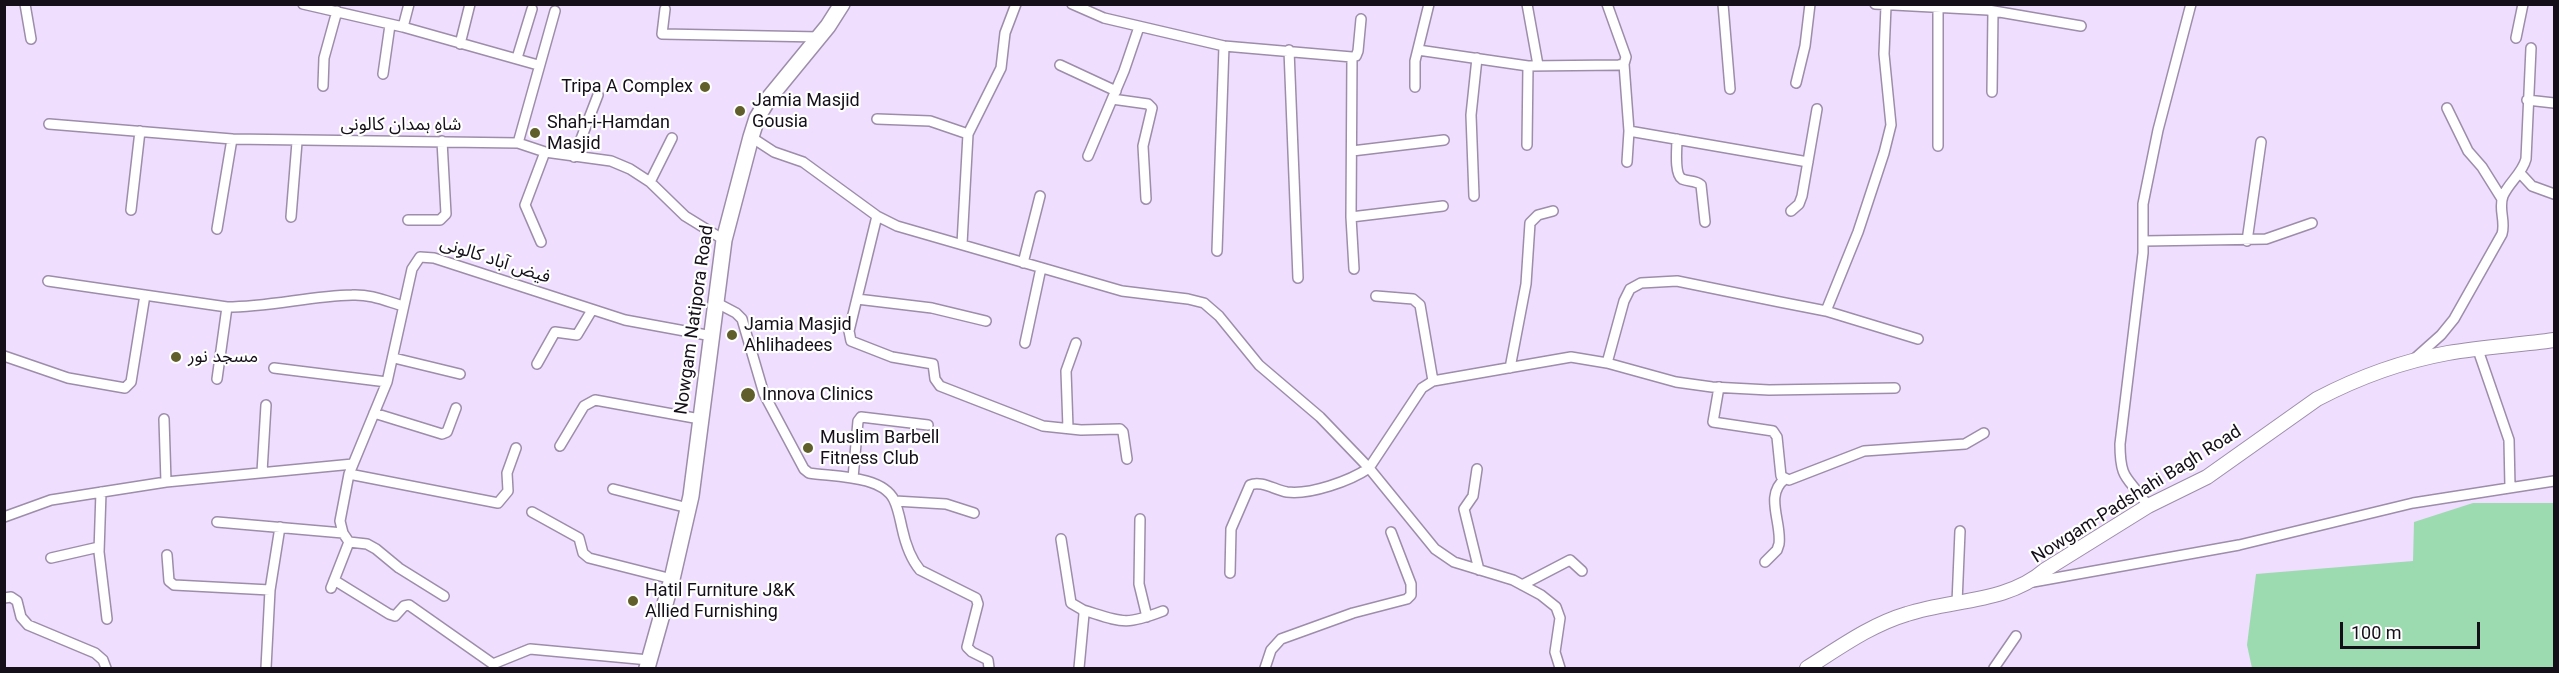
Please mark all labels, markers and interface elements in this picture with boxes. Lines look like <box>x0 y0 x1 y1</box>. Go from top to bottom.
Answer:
place label: Tripa A Complex <box>561 76 693 98</box>
marker: Tripa A Complex <box>698 80 712 94</box>
place label: Jamia Masjid Gousia <box>752 90 860 132</box>
marker: Jamia Masjid Gousia <box>733 104 747 118</box>
place label: Shah-i-Hamdan Masjid <box>547 112 670 154</box>
street label: شاہِ ہمدان کالونی <box>341 114 461 136</box>
marker: Shah-i-Hamdan Masjid <box>528 126 542 140</box>
street label: Nowgam Natipora Road <box>671 224 719 416</box>
street label: فیض آباد کالونی <box>437 233 553 289</box>
place label: Jamia Masjid Ahlihadees <box>744 314 852 356</box>
marker: Jamia Masjid Ahlihadees <box>725 328 739 342</box>
place label: مسجد نور <box>188 346 258 368</box>
marker: مسجد نور <box>169 350 183 364</box>
place label: Innova Clinics <box>762 384 873 406</box>
marker: Innova Clinics <box>739 386 757 404</box>
street label: Nowgam-Padshahi Bagh Road <box>2028 421 2246 569</box>
place label: Muslim Barbell Fitness Club <box>820 427 939 470</box>
marker: Muslim Barbell Fitness Club <box>801 441 815 455</box>
place label: Hatil Furniture J&K Allied Furnishing <box>645 580 795 622</box>
marker: Hatil Furniture J&K Allied Furnishing <box>626 594 640 608</box>
scale bar <box>2343 610 2482 648</box>
text: 100 m <box>2351 622 2402 643</box>

